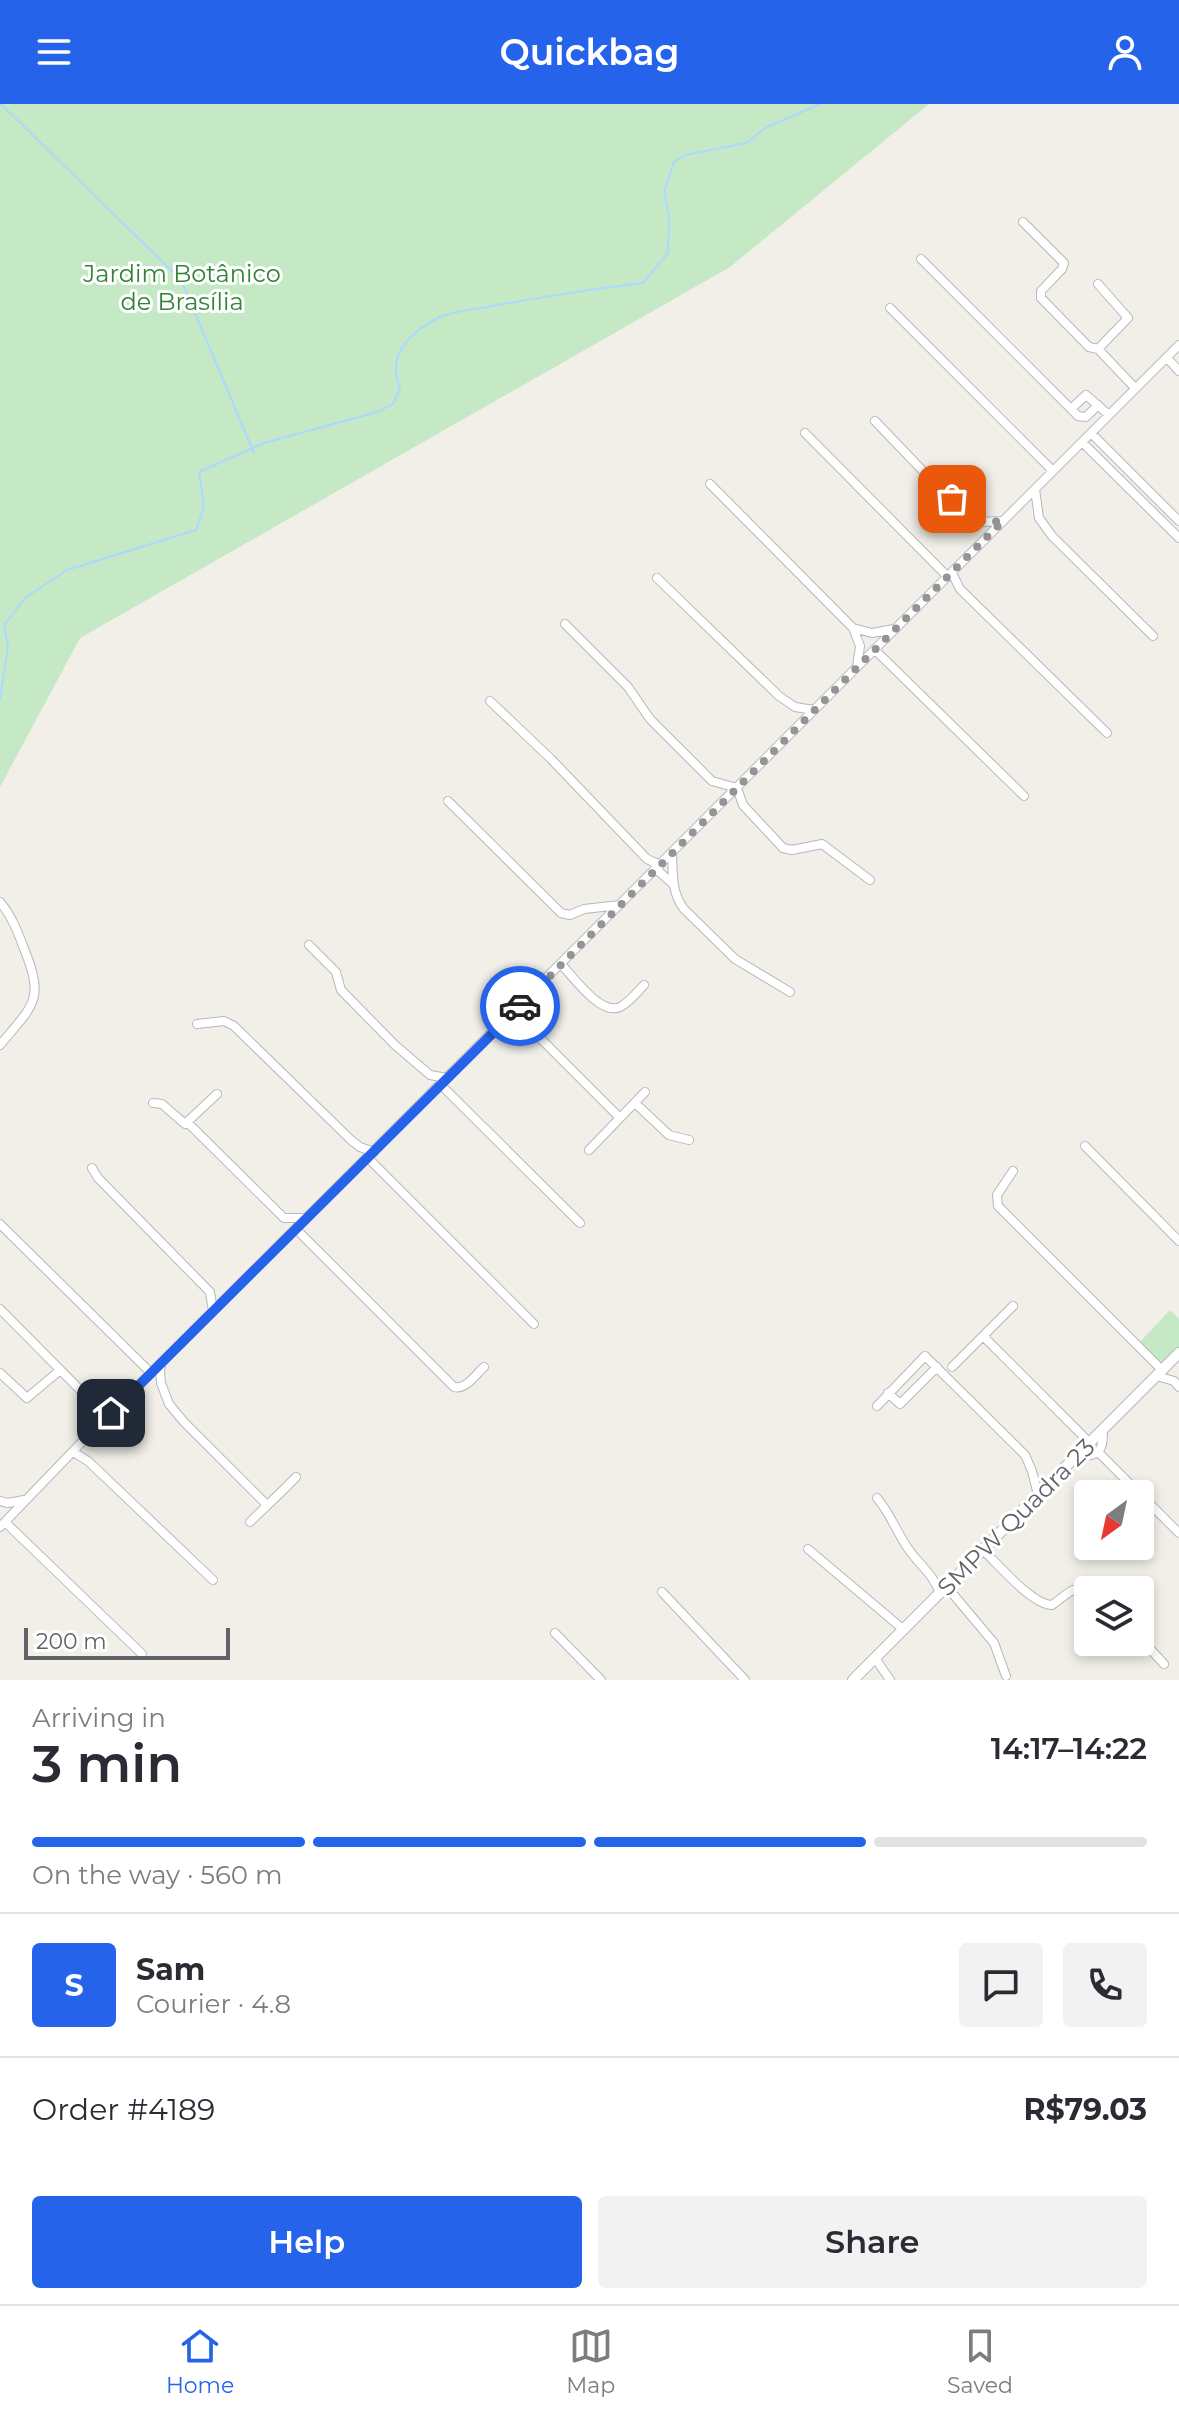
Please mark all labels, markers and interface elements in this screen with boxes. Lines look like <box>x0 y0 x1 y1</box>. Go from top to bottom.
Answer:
icon: menu <box>32 30 76 74</box>
text: Quickbag <box>499 30 680 74</box>
icon: person <box>1103 30 1147 74</box>
park label: Jardim Botânico de Brasília <box>82 259 281 316</box>
pin <box>918 465 986 533</box>
icon: bag <box>930 477 974 521</box>
courier <box>480 966 560 1046</box>
icon: car <box>498 984 542 1028</box>
pin <box>77 1379 145 1447</box>
icon: home <box>89 1391 133 1435</box>
street label: SMPW Quadra 23 <box>931 1432 1101 1602</box>
north arrow <box>1074 1480 1154 1560</box>
map controls <box>1074 1480 1154 1656</box>
button: layers <box>1074 1576 1154 1656</box>
scale bar <box>24 1624 230 1660</box>
text: 200 m <box>36 1628 107 1655</box>
text: Arriving in <box>32 1702 166 1734</box>
text: 14:17–14:22 <box>991 1730 1147 1767</box>
text: 3 min <box>32 1732 182 1795</box>
text: On the way · 560 m <box>32 1859 282 1891</box>
button: chat <box>959 1943 1043 2027</box>
button: phone <box>1063 1943 1147 2027</box>
text: Sam <box>136 1951 205 1988</box>
text: S <box>64 1967 84 2004</box>
text: Courier · 4.8 <box>136 1988 291 2020</box>
text: Order #4189 <box>32 2091 215 2128</box>
text: R$79.03 <box>1024 2091 1147 2128</box>
button: Help <box>32 2196 582 2288</box>
button: Share <box>598 2196 1147 2288</box>
tab: Home <box>166 2324 234 2399</box>
tab: Map <box>566 2324 615 2399</box>
tab: Saved <box>947 2324 1013 2399</box>

